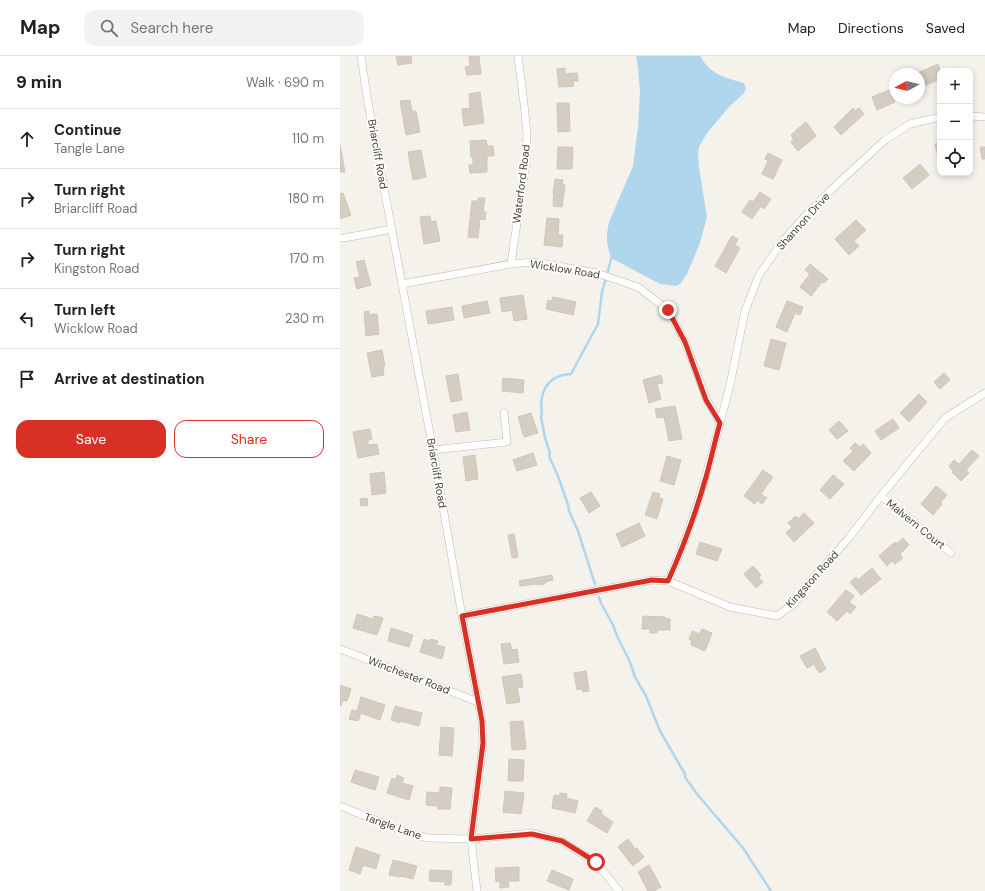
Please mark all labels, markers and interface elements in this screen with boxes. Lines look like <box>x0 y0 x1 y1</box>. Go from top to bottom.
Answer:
search box <box>84 10 364 46</box>
text: Map <box>20 15 60 40</box>
icon: search <box>98 17 120 39</box>
text: Search here <box>130 18 213 38</box>
text: Map <box>788 19 816 37</box>
text: Directions <box>838 19 904 37</box>
text: Saved <box>926 19 965 37</box>
north arrow <box>889 68 925 104</box>
map controls <box>937 68 973 176</box>
button: + <box>937 68 973 104</box>
text: 9 min <box>16 71 62 93</box>
text: Walk · 690 m <box>246 74 324 91</box>
button: − <box>937 104 973 140</box>
street label: Briarcliff Road <box>365 118 391 190</box>
text: Continue <box>54 120 122 140</box>
icon: ahead <box>16 128 38 150</box>
text: 110 m <box>292 130 324 147</box>
text: Tangle Lane <box>54 140 125 157</box>
button: locate <box>937 140 973 176</box>
street label: Waterford Road <box>509 143 533 224</box>
text: Turn right <box>54 180 125 200</box>
icon: right <box>16 188 38 210</box>
street label: Shannon Drive <box>773 189 833 253</box>
text: 180 m <box>288 190 324 207</box>
text: Briarcliff Road <box>54 200 137 217</box>
text: Turn right <box>54 240 125 260</box>
icon: right <box>16 248 38 270</box>
text: 170 m <box>289 250 324 267</box>
street label: Wicklow Road <box>529 257 601 281</box>
text: Kingston Road <box>54 260 139 277</box>
text: Turn left <box>54 300 115 320</box>
route end <box>659 301 677 319</box>
icon: left <box>16 308 38 330</box>
text: 230 m <box>285 310 324 327</box>
text: Wicklow Road <box>54 320 138 337</box>
icon: arrive <box>16 368 38 390</box>
text: Arrive at destination <box>54 369 205 389</box>
button: Save <box>16 420 166 458</box>
button: Share <box>174 420 324 458</box>
street label: Briarcliff Road <box>424 437 450 509</box>
street label: Malvern Court <box>884 496 948 552</box>
street label: Kingston Road <box>783 547 841 611</box>
street label: Winchester Road <box>366 653 452 697</box>
street label: Tangle Lane <box>362 810 424 842</box>
route start <box>587 853 605 871</box>

